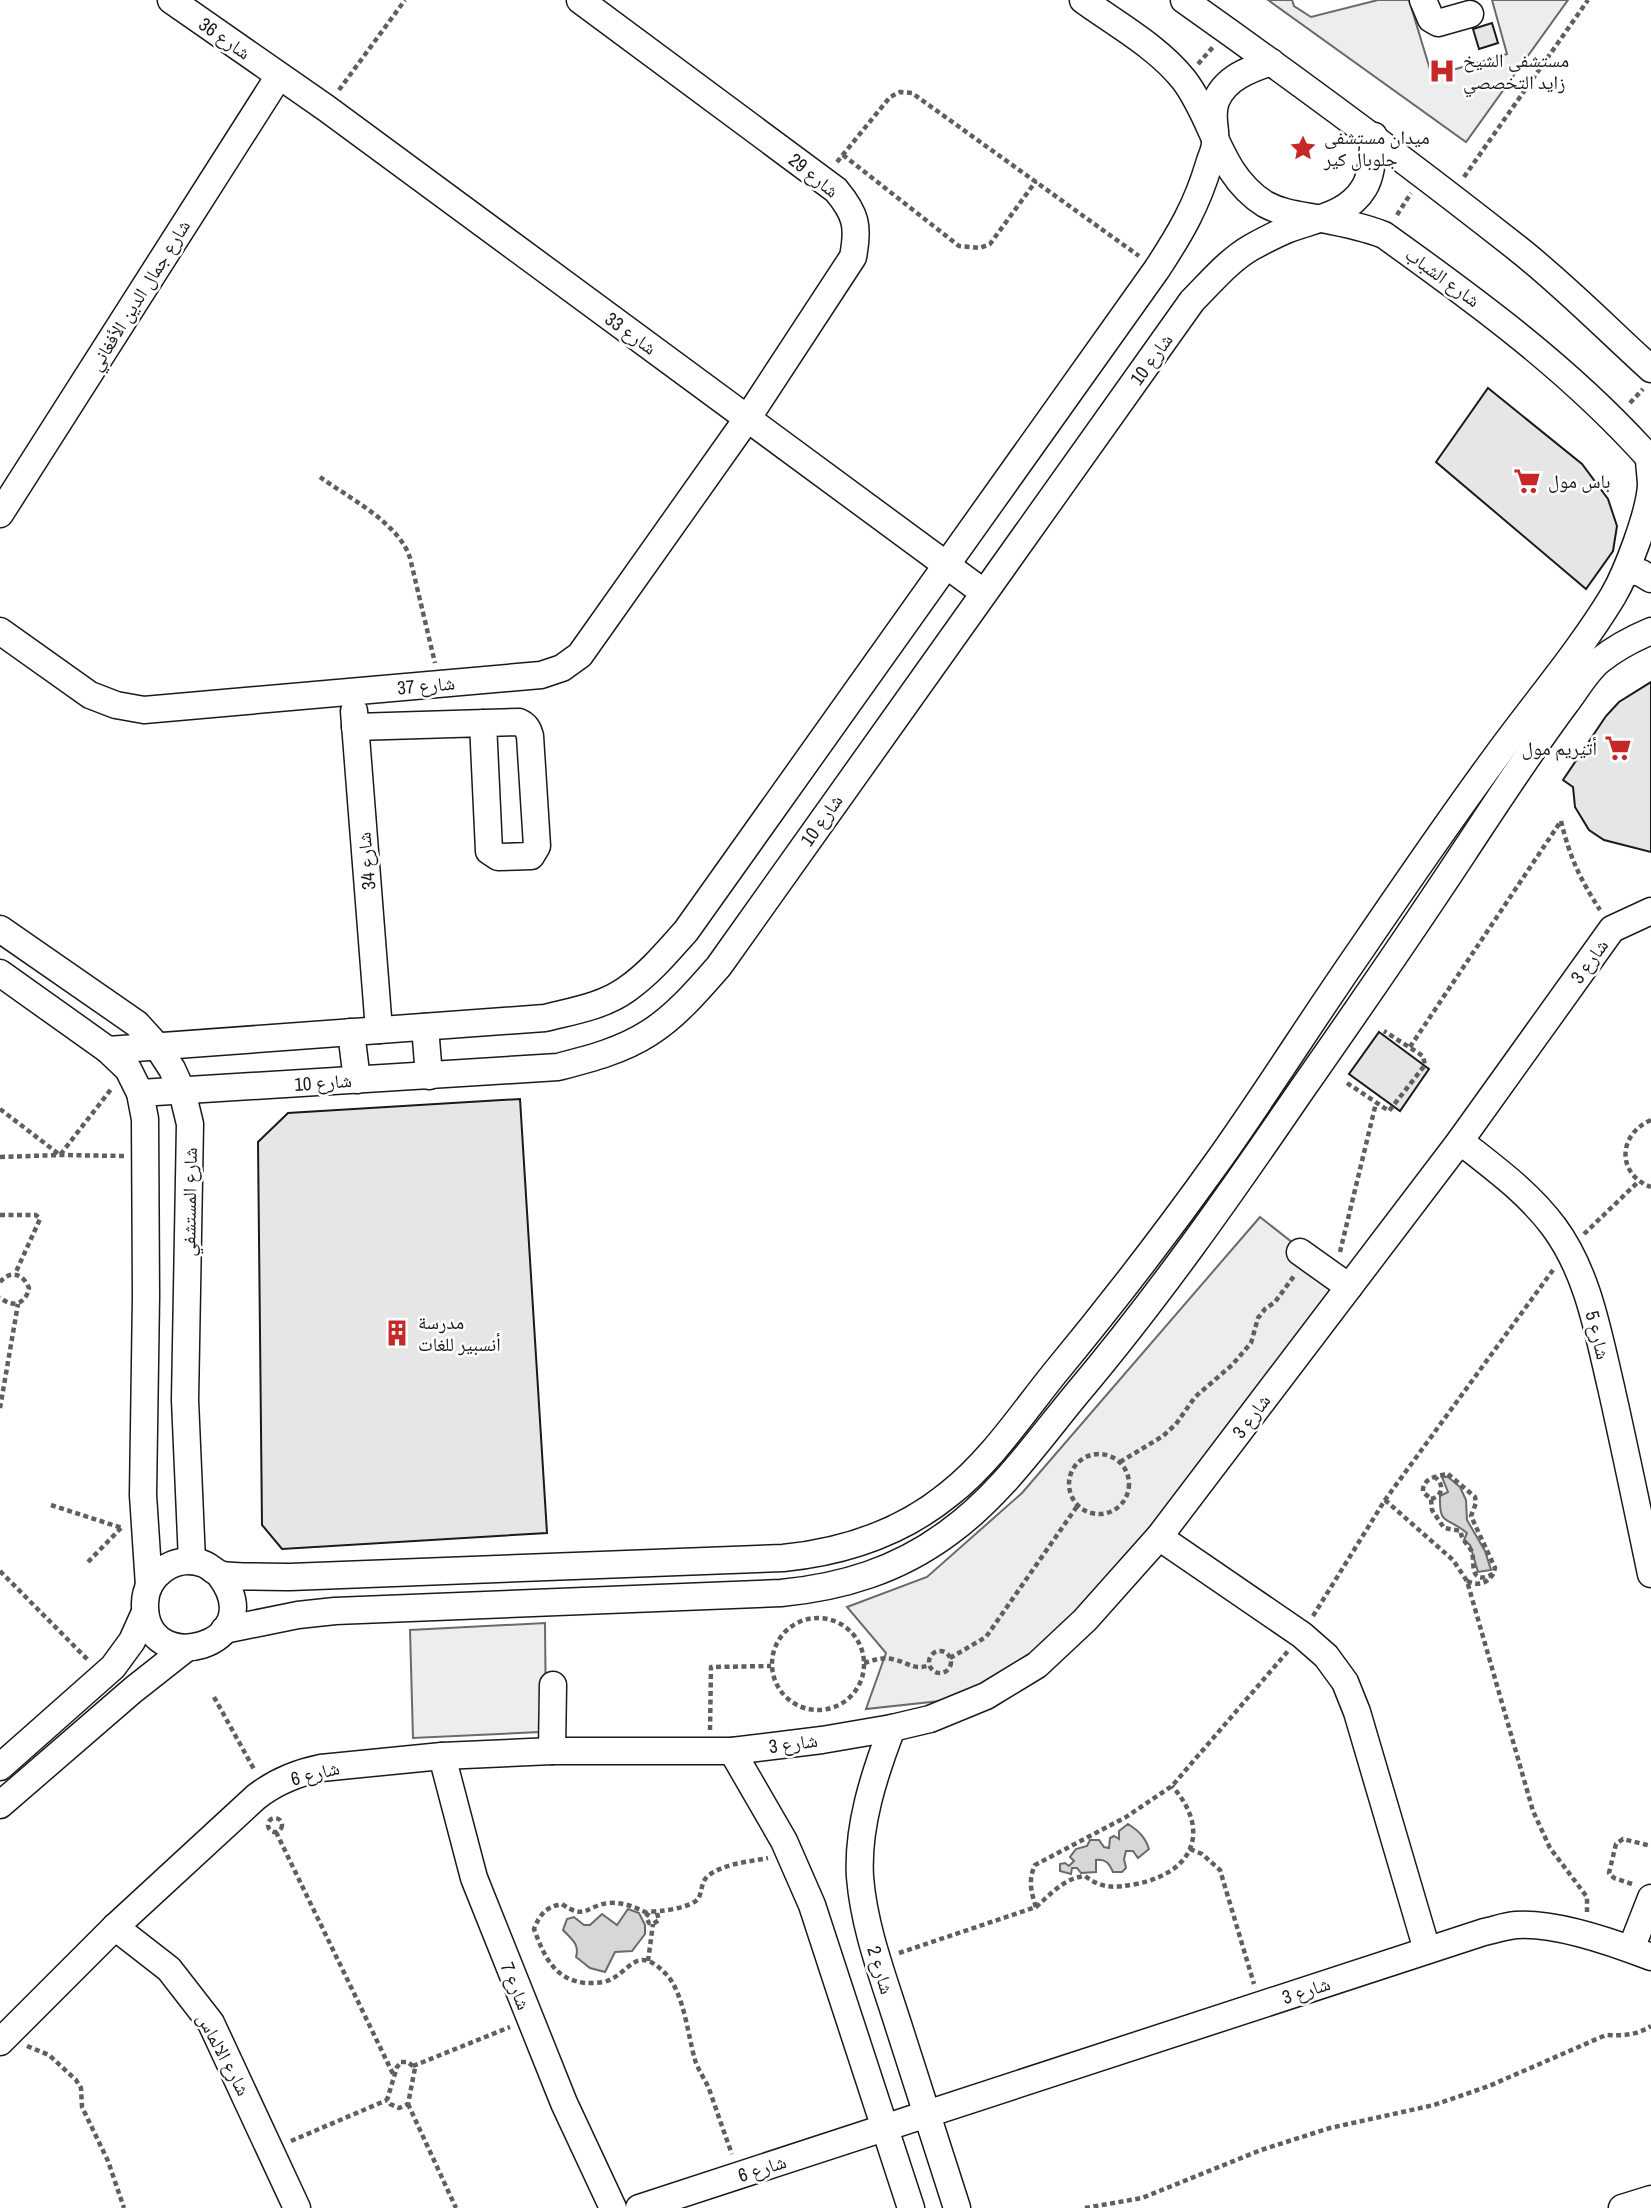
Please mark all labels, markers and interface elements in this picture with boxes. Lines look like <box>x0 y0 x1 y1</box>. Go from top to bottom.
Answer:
street label: شارع 36 <box>194 11 256 65</box>
place label: مستشفى الشيخ زايد التخصصي <box>1463 47 1569 98</box>
hospital icon: مستشفى الشيخ زايد التخصصي <box>1427 56 1457 86</box>
place label: ميدان مستشفى جلوبال كير <box>1323 124 1430 172</box>
place icon: ميدان مستشفى جلوبال كير <box>1288 133 1318 163</box>
street label: شارع 29 <box>783 147 845 203</box>
street label: شارع جمال الدين الأفغاني <box>82 214 198 377</box>
street label: شارع الشباب <box>1400 241 1486 313</box>
street label: شارع 33 <box>600 306 662 360</box>
street label: شارع 10 <box>1124 328 1178 390</box>
supermarket icon: باس مول <box>1512 466 1542 496</box>
place label: باس مول <box>1548 468 1610 494</box>
street label: شارع 37 <box>396 670 456 700</box>
supermarket icon: أتيريم مول <box>1603 733 1633 763</box>
place label: أتيريم مول <box>1522 735 1597 761</box>
street label: شارع 10 <box>794 789 848 851</box>
street label: شارع 34 <box>351 831 381 891</box>
street label: شارع 3 <box>1564 933 1614 989</box>
street label: شارع 10 <box>293 1067 353 1097</box>
street label: شارع المستشفي <box>175 1147 206 1257</box>
street label: شارع 5 <box>1579 1308 1617 1362</box>
place label: مدرسة أنسبير للغات <box>418 1309 501 1357</box>
building icon: مدرسة أنسبير للغات <box>382 1318 412 1348</box>
street label: شارع 3 <box>1226 1389 1276 1443</box>
street label: شارع 3 <box>767 1727 819 1759</box>
street label: شارع 6 <box>288 1754 342 1792</box>
street label: شارع 2 <box>861 1943 901 1997</box>
street label: شارع 7 <box>495 1958 537 2014</box>
street label: شارع 3 <box>1279 1970 1333 2010</box>
street label: شارع الالماس <box>191 2008 257 2100</box>
street label: شارع 6 <box>735 2148 789 2188</box>

